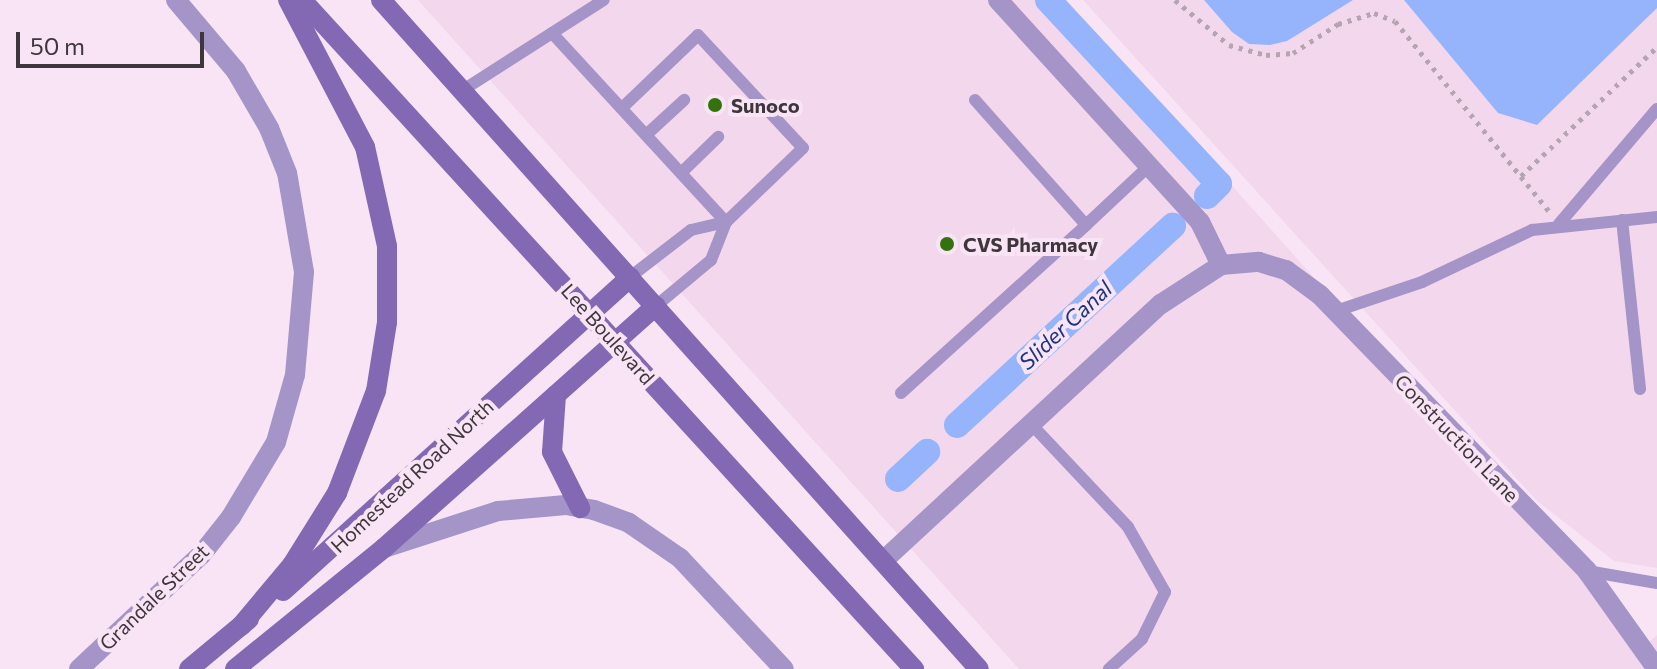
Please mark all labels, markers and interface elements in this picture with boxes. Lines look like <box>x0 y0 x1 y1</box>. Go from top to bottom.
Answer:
scale bar <box>20 16 208 66</box>
text: 50 m <box>30 31 85 60</box>
place label: Sunoco <box>731 93 800 117</box>
marker: Sunoco <box>706 96 724 114</box>
place label: CVS Pharmacy <box>963 232 1098 256</box>
marker: CVS Pharmacy <box>938 235 956 253</box>
water label: Slider Canal <box>1013 275 1117 375</box>
street label: Lee Boulevard <box>556 279 660 389</box>
street label: Construction Lane <box>1390 369 1524 507</box>
street label: Homestead Road North <box>326 394 498 558</box>
street label: Grandale Street <box>94 539 214 655</box>

